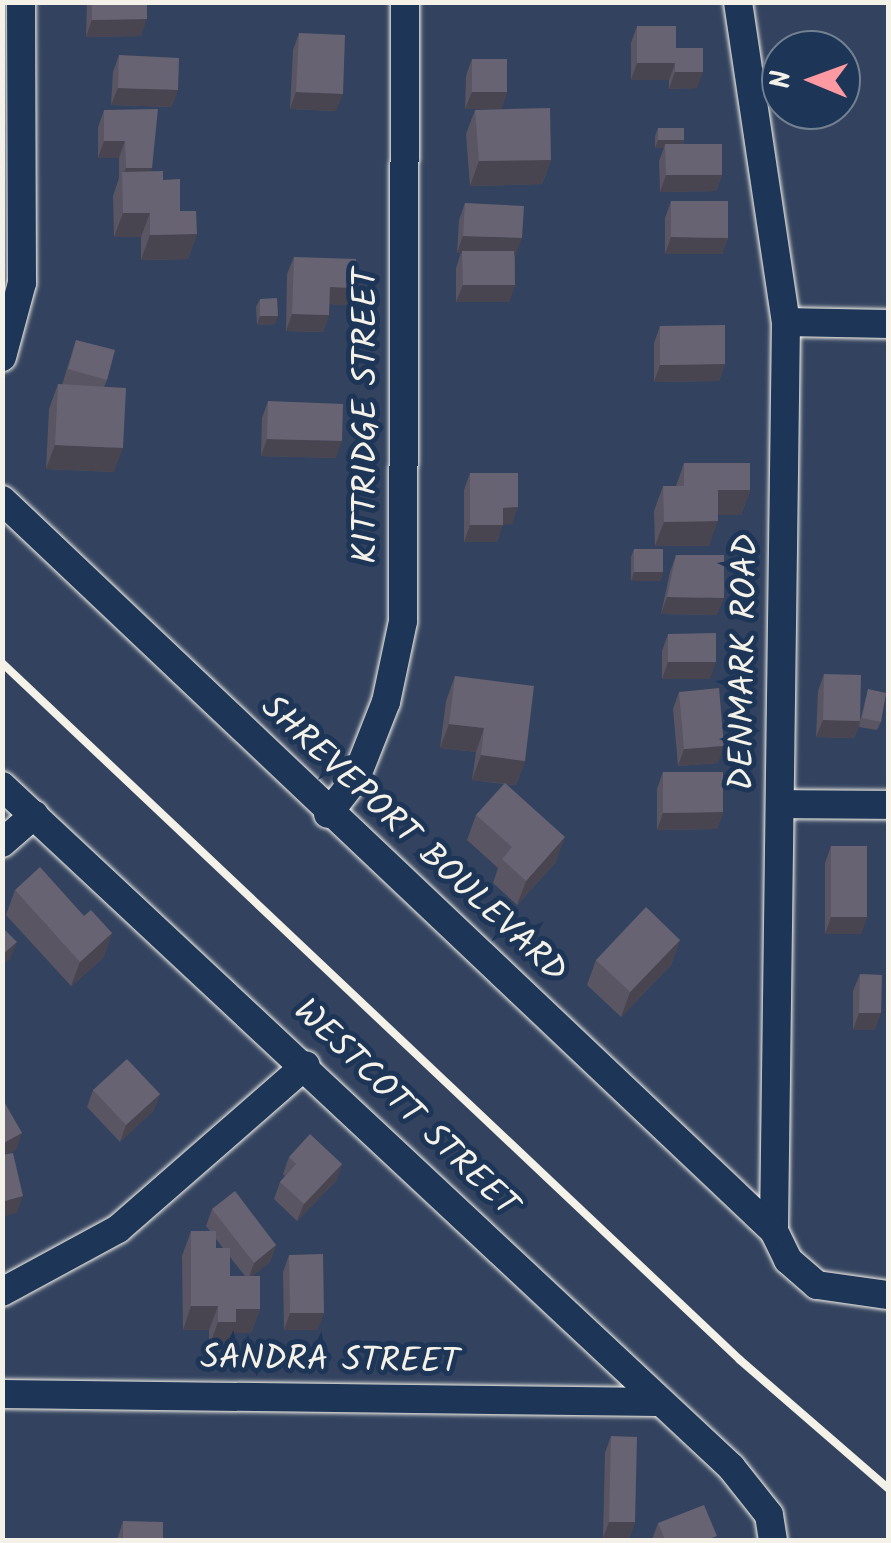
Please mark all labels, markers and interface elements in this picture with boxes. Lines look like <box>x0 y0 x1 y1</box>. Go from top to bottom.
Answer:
north arrow <box>761 30 861 130</box>
text: N <box>760 70 805 89</box>
street label: KITTRIDGE STREET <box>346 268 388 564</box>
street label: DENMARK ROAD <box>722 533 768 791</box>
street label: SHREVEPORT BOULEVARD <box>251 687 575 993</box>
street label: WESTCOTT STREET <box>284 991 526 1227</box>
street label: SANDRA STREET <box>200 1338 460 1384</box>

